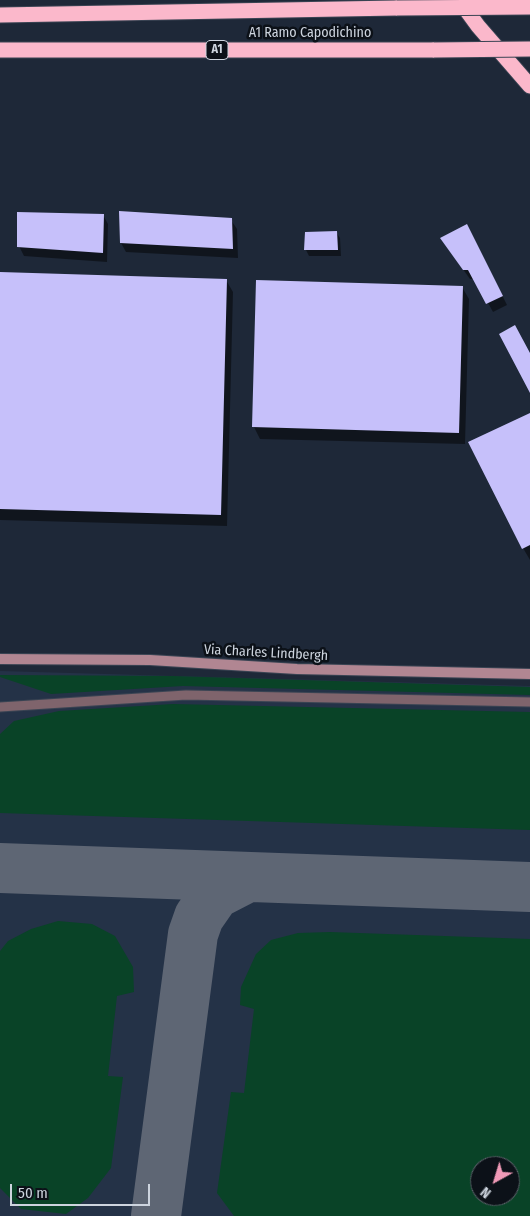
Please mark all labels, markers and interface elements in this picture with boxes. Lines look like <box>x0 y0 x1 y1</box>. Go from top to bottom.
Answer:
street label: A1 Ramo Capodichino <box>249 25 371 41</box>
road number: A1 <box>206 40 228 60</box>
street label: Via Charles Lindbergh <box>203 641 329 665</box>
north arrow <box>470 1156 520 1206</box>
scale bar <box>12 1174 152 1206</box>
text: N <box>477 1183 494 1202</box>
text: 50 m <box>18 1184 48 1202</box>

